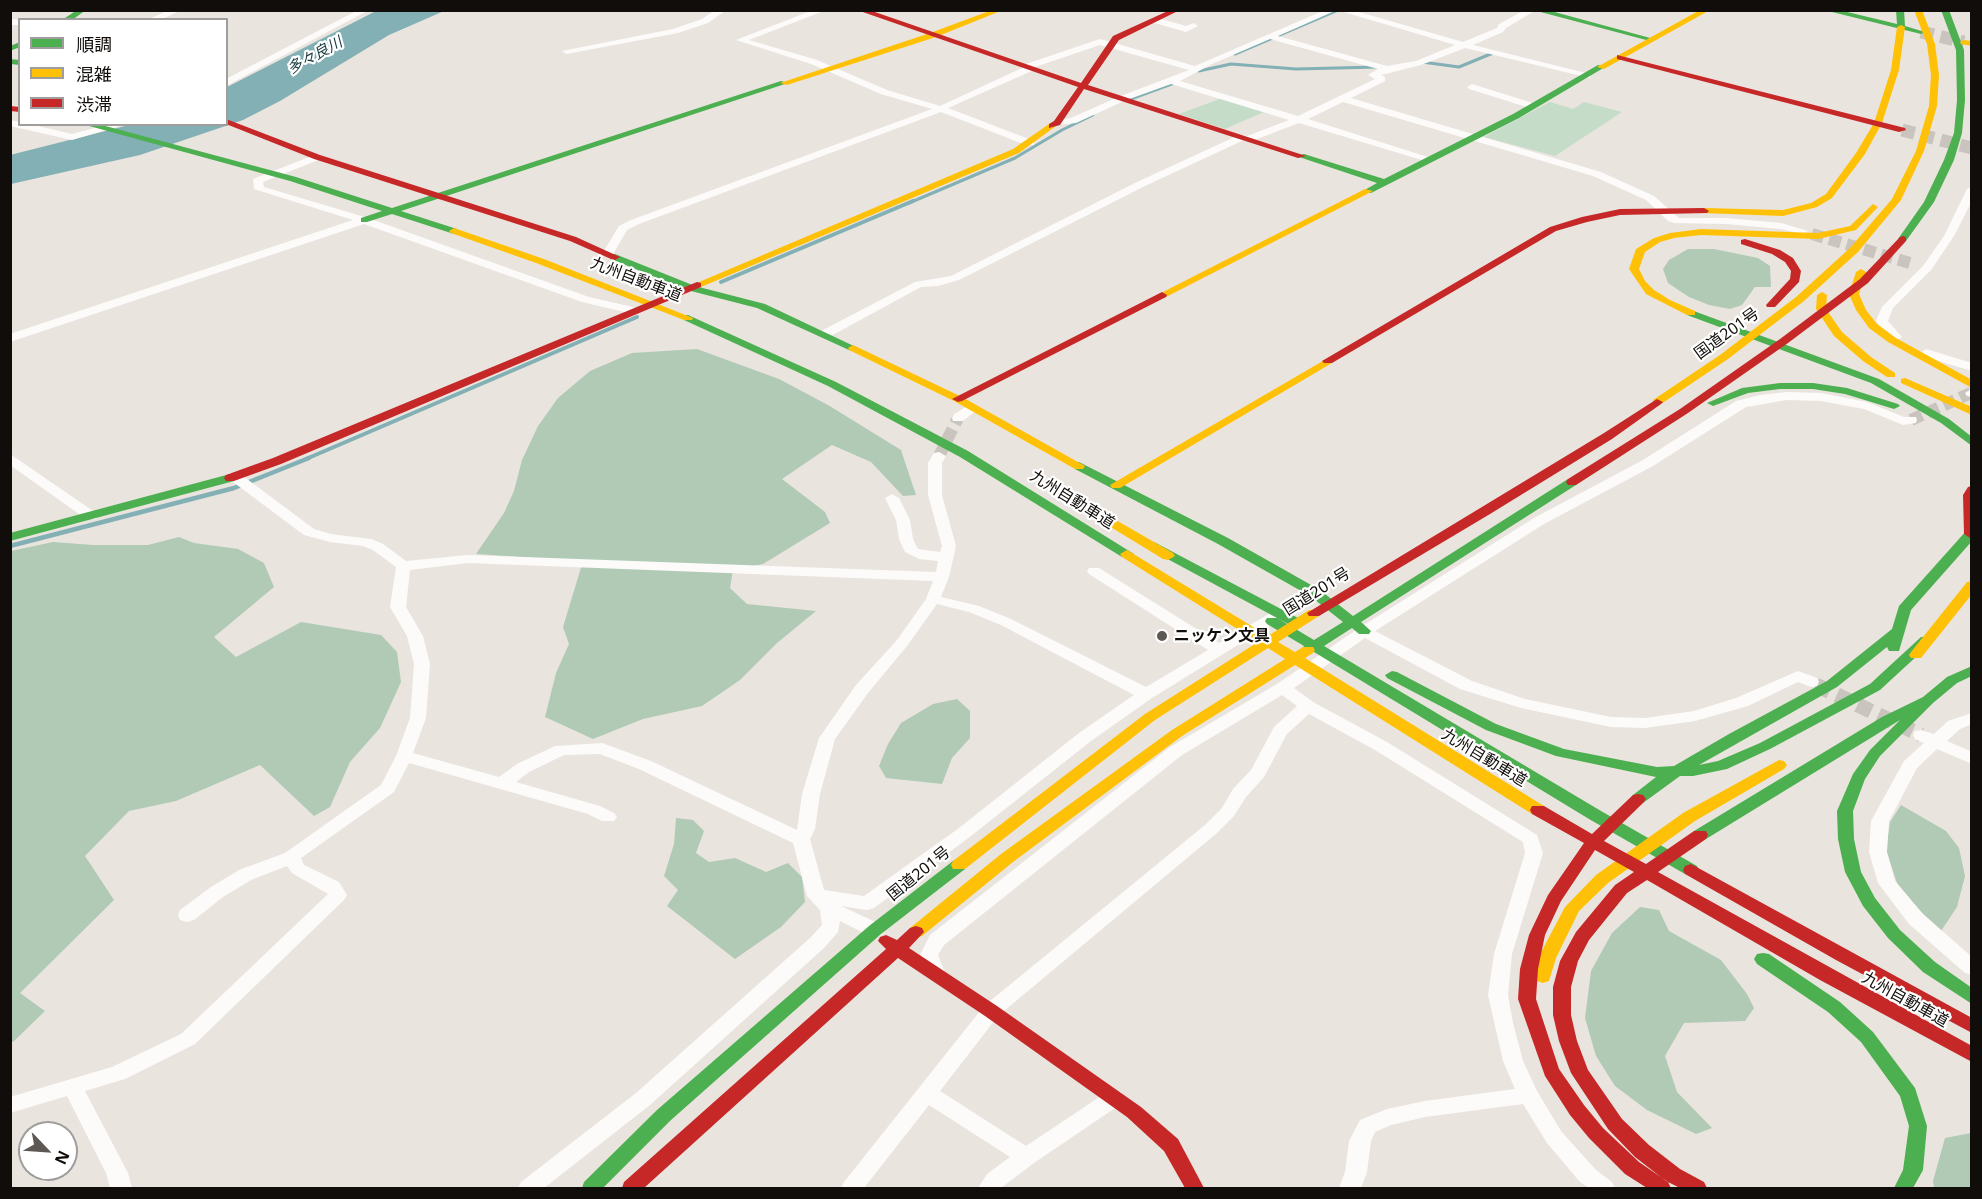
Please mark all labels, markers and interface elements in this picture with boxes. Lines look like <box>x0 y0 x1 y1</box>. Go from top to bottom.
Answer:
legend <box>18 18 228 126</box>
text: 順調 <box>76 32 112 56</box>
water label: 多々良川 <box>284 34 346 78</box>
text: 混雑 <box>76 62 112 86</box>
text: 渋滞 <box>76 92 112 116</box>
street label: 九州自動車道 <box>588 254 684 306</box>
street label: 国道201号 <box>1691 304 1763 364</box>
street label: 九州自動車道 <box>1026 466 1118 534</box>
street label: 国道201号 <box>1280 564 1354 620</box>
place label: ニッケン文具 <box>1174 626 1270 646</box>
marker: ニッケン文具 <box>1155 629 1169 643</box>
street label: 九州自動車道 <box>1438 725 1530 791</box>
street label: 国道201号 <box>884 843 954 905</box>
street label: 九州自動車道 <box>1858 968 1952 1032</box>
north arrow <box>18 1121 78 1181</box>
text: N <box>50 1147 75 1168</box>

